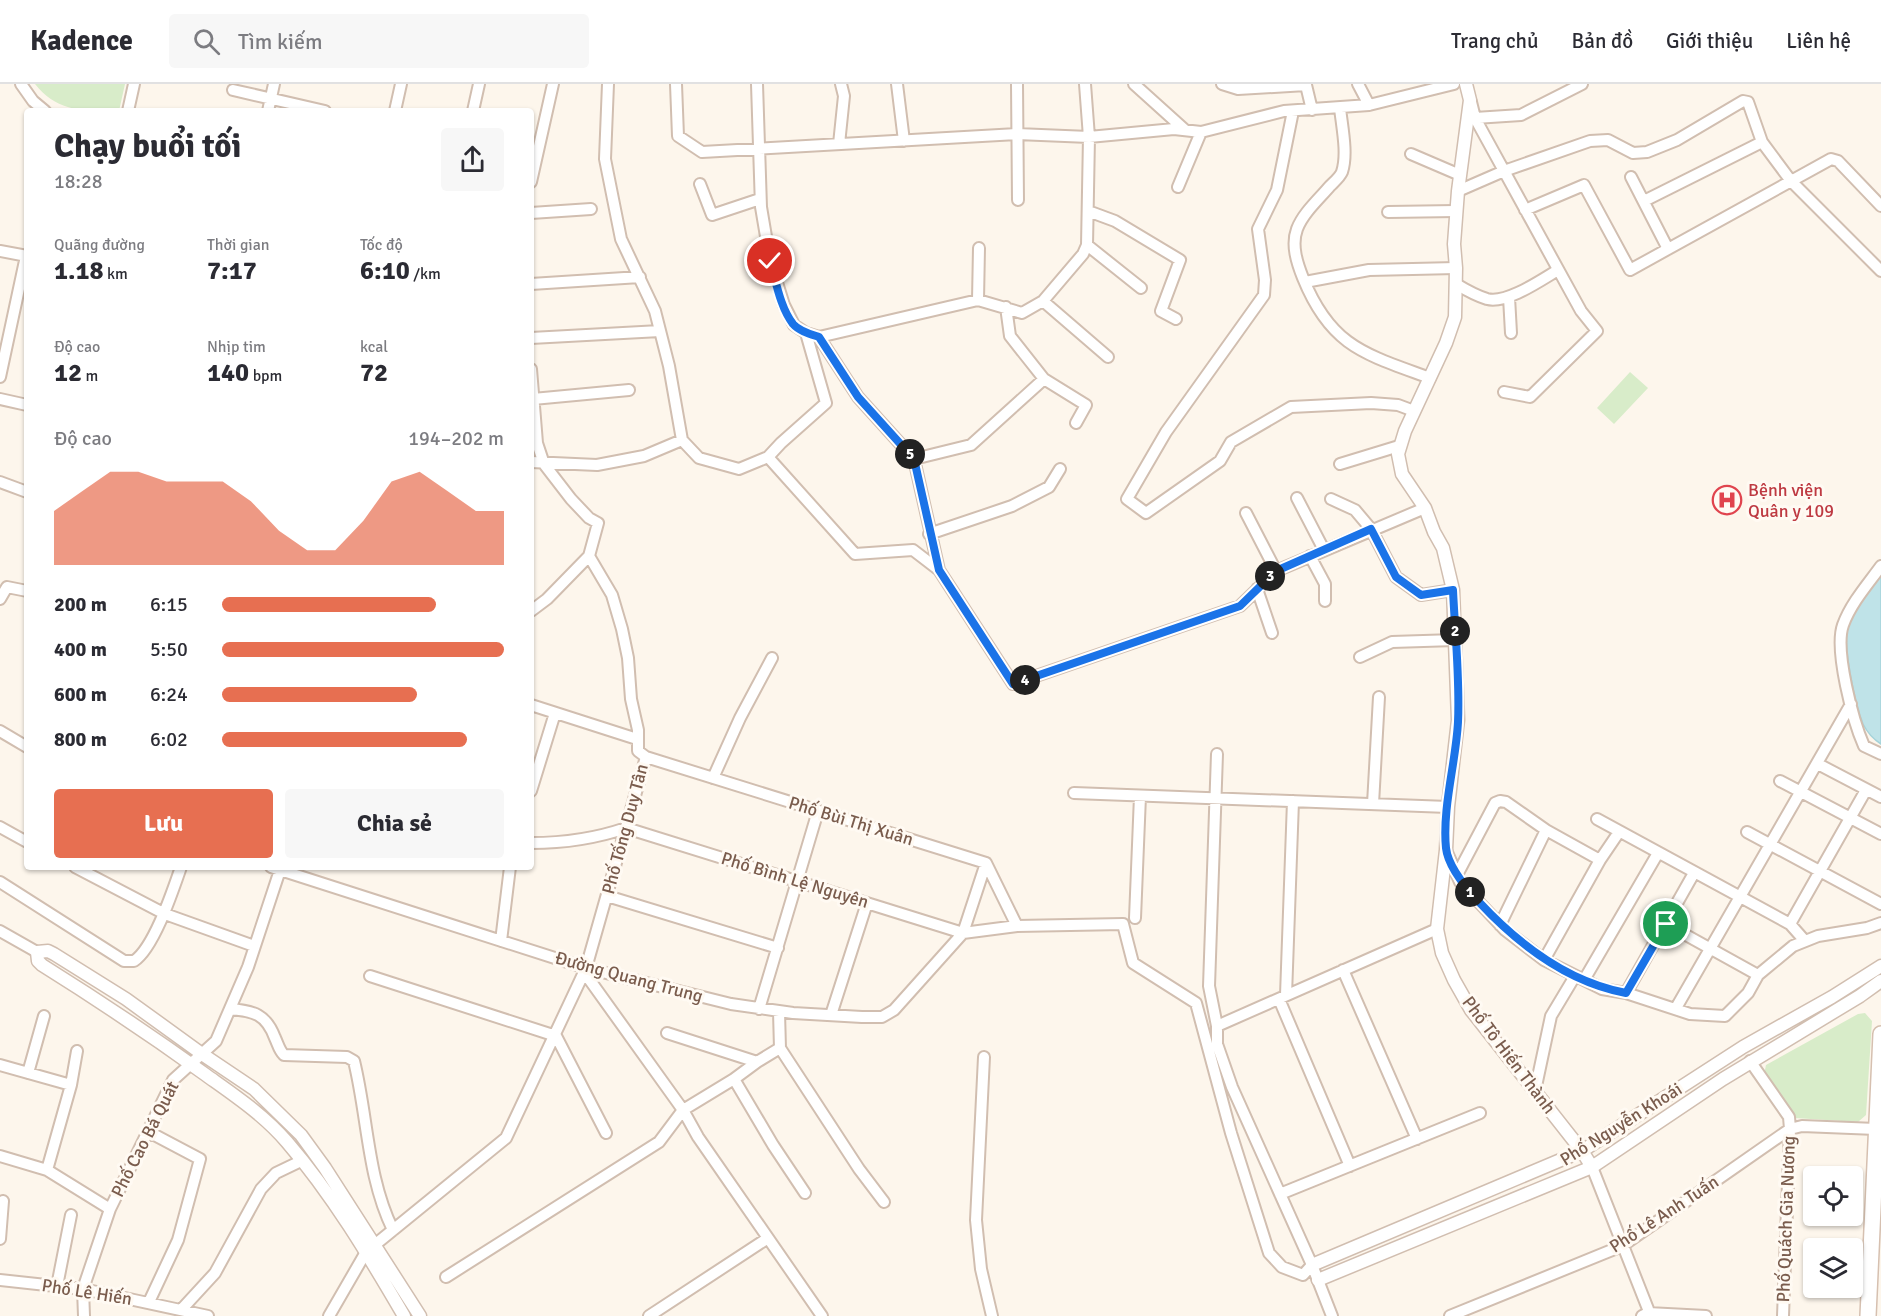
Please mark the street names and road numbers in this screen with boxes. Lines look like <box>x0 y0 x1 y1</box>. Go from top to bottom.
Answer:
street label: Phố Tống Duy Tân <box>597 761 653 897</box>
street label: Phố Bùi Thị Xuân <box>786 792 916 850</box>
street label: Phố Bình Lệ Nguyên <box>719 847 871 913</box>
street label: Đường Quang Trung <box>553 947 705 1007</box>
street label: Phố Tô Hiến Thành <box>1458 992 1560 1118</box>
street label: Phố Cao Bá Quát <box>106 1077 184 1201</box>
street label: Phố Nguyễn Khoái <box>1556 1078 1686 1170</box>
street label: Phố Quách Gia Nương <box>1772 1135 1800 1303</box>
street label: Phố Lê Anh Tuấn <box>1605 1170 1723 1258</box>
street label: Phố Lê Hiến <box>40 1274 134 1310</box>

